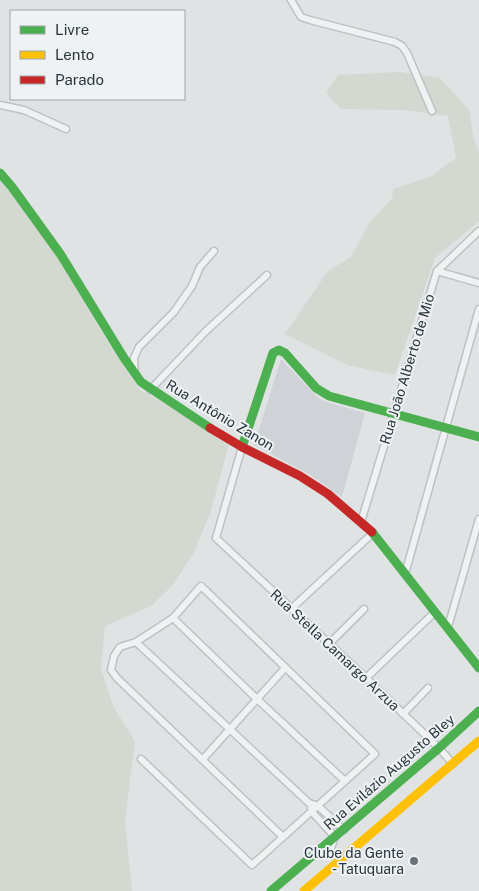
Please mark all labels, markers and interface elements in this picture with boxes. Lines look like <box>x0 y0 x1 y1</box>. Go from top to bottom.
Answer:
legend <box>10 10 185 100</box>
text: Livre <box>55 21 89 38</box>
text: Lento <box>55 46 94 63</box>
text: Parado <box>55 71 104 88</box>
street label: Rua João Alberto de Mio <box>377 292 438 446</box>
street label: Rua Antônio Zanon <box>163 376 277 454</box>
street label: Rua Stella Camargo Arzua <box>267 586 403 714</box>
street label: Rua Evilázio Augusto Bley <box>321 711 458 833</box>
place label: Clube da Gente - Tatuquara <box>304 845 404 877</box>
marker: Clube da Gente - Tatuquara <box>408 855 420 867</box>

